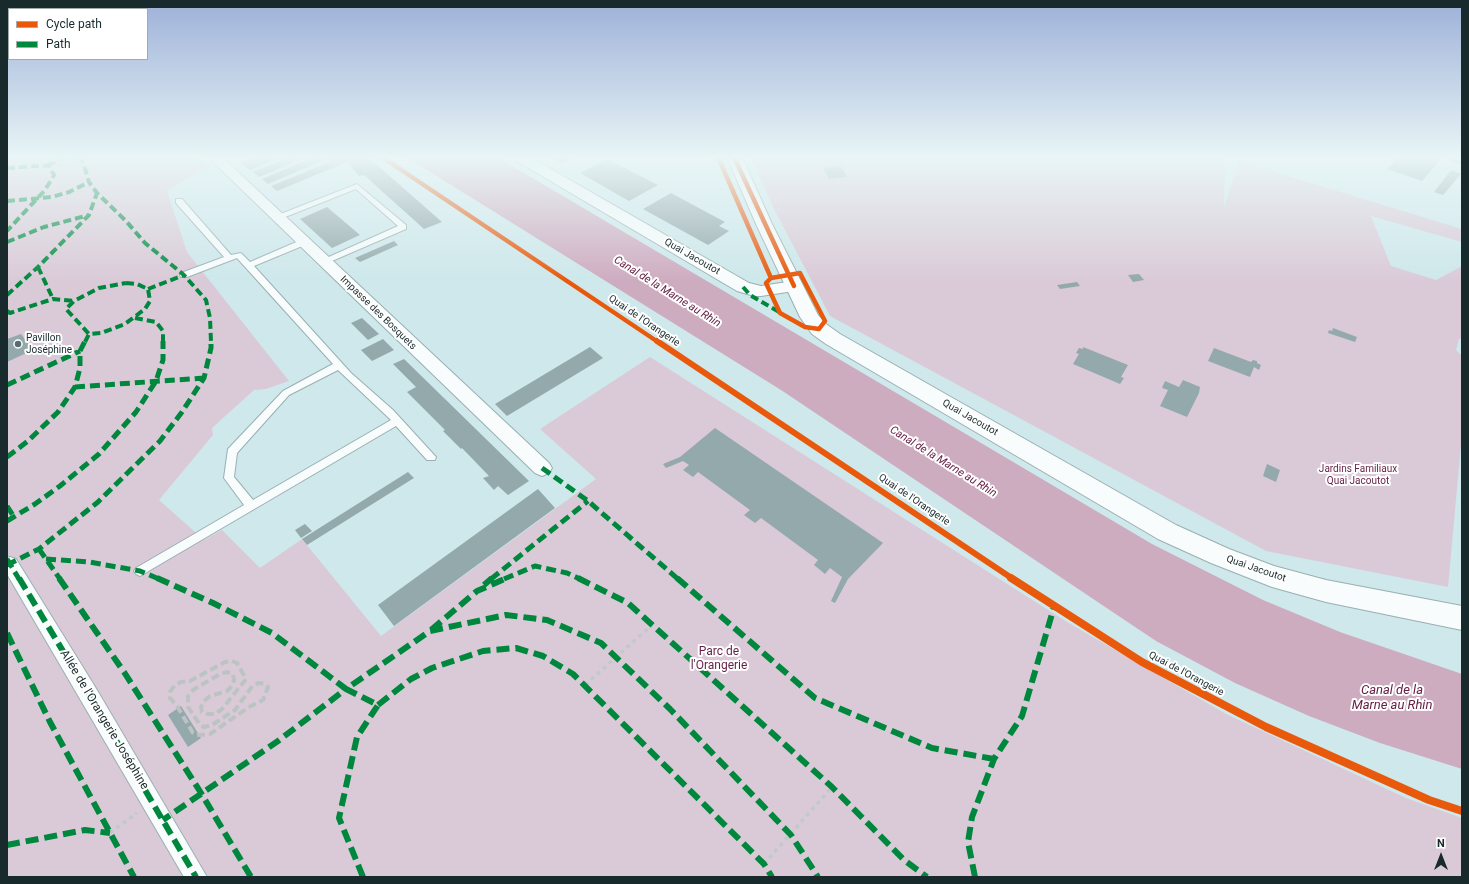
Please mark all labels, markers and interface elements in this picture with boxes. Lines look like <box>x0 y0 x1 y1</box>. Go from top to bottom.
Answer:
legend <box>8 8 148 60</box>
text: Cycle path <box>46 17 102 31</box>
text: Path <box>46 37 71 51</box>
street label: Quai Jacoutot <box>662 236 722 278</box>
water label: Canal de la Marne au Rhin <box>611 254 723 330</box>
street label: Impasse des Bosquets <box>337 274 419 352</box>
street label: Quai de l'Orangerie <box>606 293 682 349</box>
place label: Pavillon Joséphine <box>26 332 72 356</box>
marker: Pavillon Joséphine <box>13 339 23 349</box>
street label: Quai Jacoutot <box>940 397 1000 439</box>
water label: Canal de la Marne au Rhin <box>887 424 999 500</box>
park label: Jardins Familiaux Quai Jacoutot <box>1319 463 1397 486</box>
street label: Quai de l'Orangerie <box>876 472 952 528</box>
street label: Quai Jacoutot <box>1225 553 1287 585</box>
park label: Parc de l'Orangerie <box>691 645 747 673</box>
street label: Allée de l'Orangerie Joséphine <box>57 648 151 792</box>
street label: Quai de l'Orangerie <box>1146 649 1226 699</box>
water label: Canal de la Marne au Rhin <box>1352 683 1432 714</box>
north arrow <box>1421 836 1461 876</box>
text: N <box>1437 837 1445 850</box>

